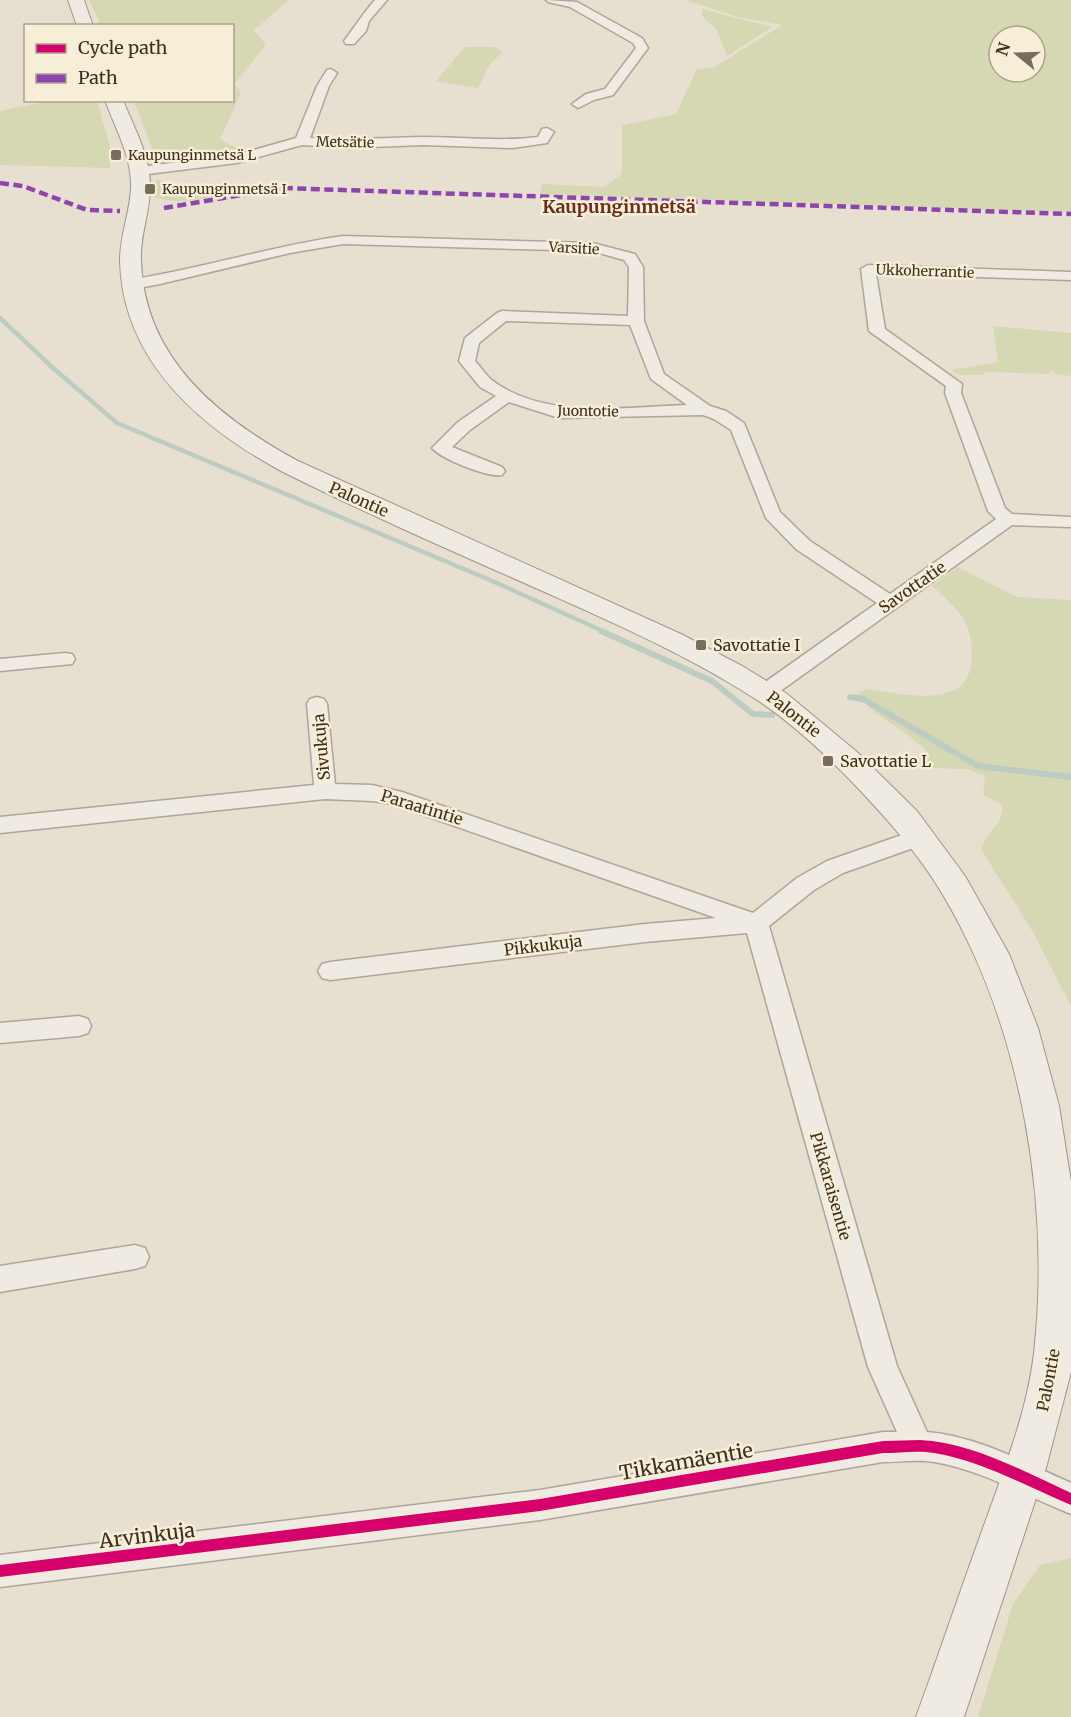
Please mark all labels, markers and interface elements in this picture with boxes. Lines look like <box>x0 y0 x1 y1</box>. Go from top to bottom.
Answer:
legend <box>24 24 234 102</box>
north arrow <box>987 24 1047 84</box>
text: Cycle path <box>78 36 168 59</box>
text: N <box>991 40 1014 58</box>
text: Path <box>78 66 118 89</box>
street label: Metsätie <box>316 132 374 152</box>
place label: Kaupunginmetsä L <box>128 146 257 164</box>
marker: Kaupunginmetsä L <box>109 148 123 162</box>
place label: Kaupunginmetsä I <box>162 180 287 198</box>
marker: Kaupunginmetsä I <box>143 182 157 196</box>
district label: Kaupunginmetsä <box>542 195 696 218</box>
street label: Varsitie <box>547 238 600 258</box>
street label: Ukkoherrantie <box>875 260 975 282</box>
street label: Juontotie <box>556 401 619 421</box>
street label: Palontie <box>326 477 392 521</box>
street label: Savottatie <box>875 557 949 617</box>
place label: Savottatie I <box>713 635 800 655</box>
marker: Savottatie I <box>694 638 708 652</box>
street label: Palontie <box>763 687 825 741</box>
street label: Sivukuja <box>308 712 334 781</box>
place label: Savottatie L <box>840 751 931 771</box>
marker: Savottatie L <box>821 754 835 768</box>
street label: Paraatintie <box>379 785 465 829</box>
street label: Pikkukuja <box>503 930 584 960</box>
street label: Pikkaraisentie <box>806 1130 856 1242</box>
street label: Palontie <box>1032 1347 1064 1413</box>
street label: Tikkamäentie <box>617 1437 755 1485</box>
street label: Arvinkuja <box>97 1517 197 1553</box>

